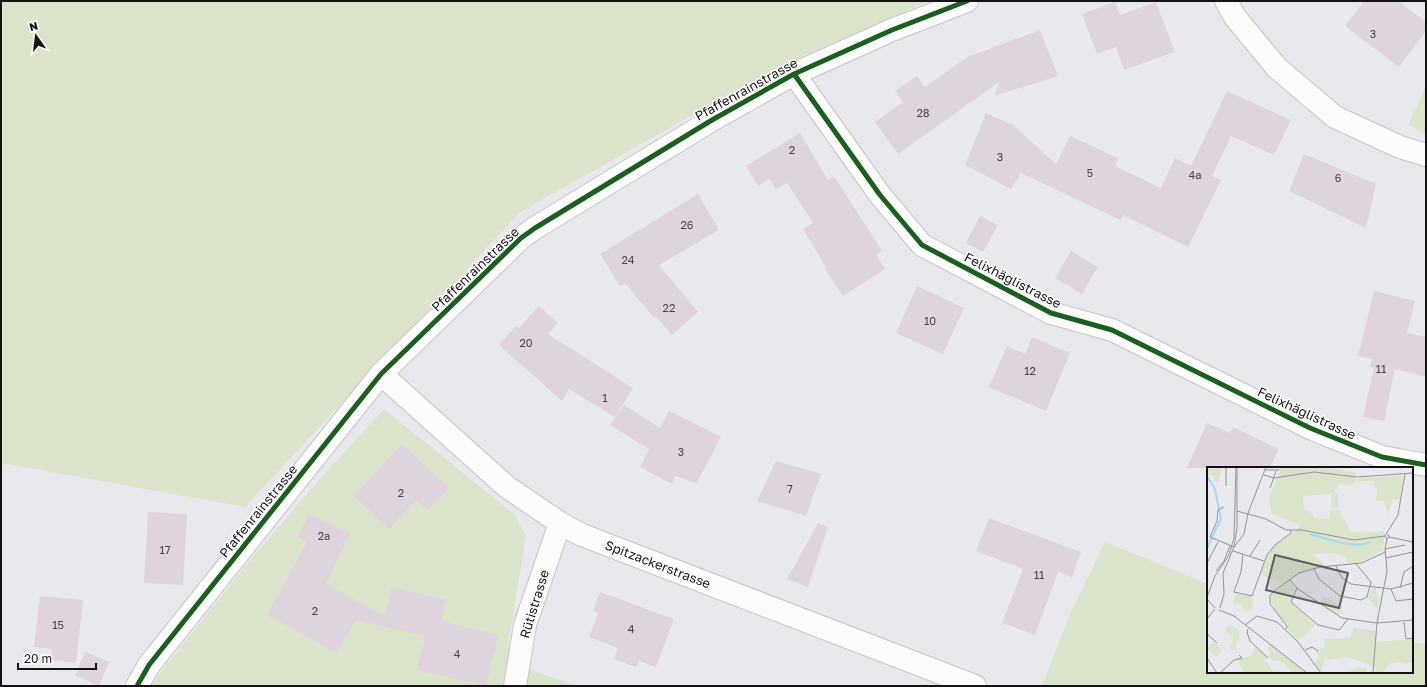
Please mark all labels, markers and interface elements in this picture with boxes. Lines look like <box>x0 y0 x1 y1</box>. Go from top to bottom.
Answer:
north arrow <box>16 16 56 56</box>
text: N <box>28 18 39 33</box>
house number: 3 <box>1370 27 1376 40</box>
street label: Pfaffenrainstrasse <box>692 54 800 124</box>
house number: 28 <box>916 106 930 119</box>
house number: 2 <box>789 143 795 156</box>
house number: 3 <box>997 150 1003 163</box>
house number: 5 <box>1087 166 1093 179</box>
house number: 4a <box>1189 168 1201 181</box>
house number: 6 <box>1335 171 1342 184</box>
house number: 26 <box>680 218 694 231</box>
street label: Pfaffenrainstrasse <box>428 223 522 315</box>
street label: Felixhäglistrasse <box>962 249 1064 311</box>
house number: 24 <box>621 253 635 266</box>
house number: 22 <box>663 301 675 314</box>
house number: 10 <box>924 314 936 327</box>
house number: 20 <box>519 336 533 349</box>
house number: 11 <box>1376 362 1386 375</box>
house number: 12 <box>1024 364 1036 377</box>
street label: Felixhäglistrasse <box>1255 383 1359 443</box>
house number: 1 <box>602 391 608 404</box>
house number: 3 <box>678 445 684 458</box>
street label: Pfaffenrainstrasse <box>216 461 300 561</box>
inset map <box>1207 467 1413 673</box>
house number: 7 <box>787 482 793 495</box>
house number: 2 <box>398 486 404 499</box>
house number: 2a <box>318 529 330 542</box>
street label: Spitzackerstrasse <box>603 537 713 591</box>
house number: 17 <box>159 543 171 556</box>
street label: Rütistrasse <box>516 568 552 640</box>
house number: 11 <box>1034 568 1044 581</box>
house number: 2 <box>312 604 318 617</box>
house number: 15 <box>52 618 64 631</box>
house number: 4 <box>628 622 635 635</box>
scale bar <box>18 645 96 671</box>
house number: 4 <box>454 647 461 660</box>
text: 20 m <box>24 651 52 666</box>

